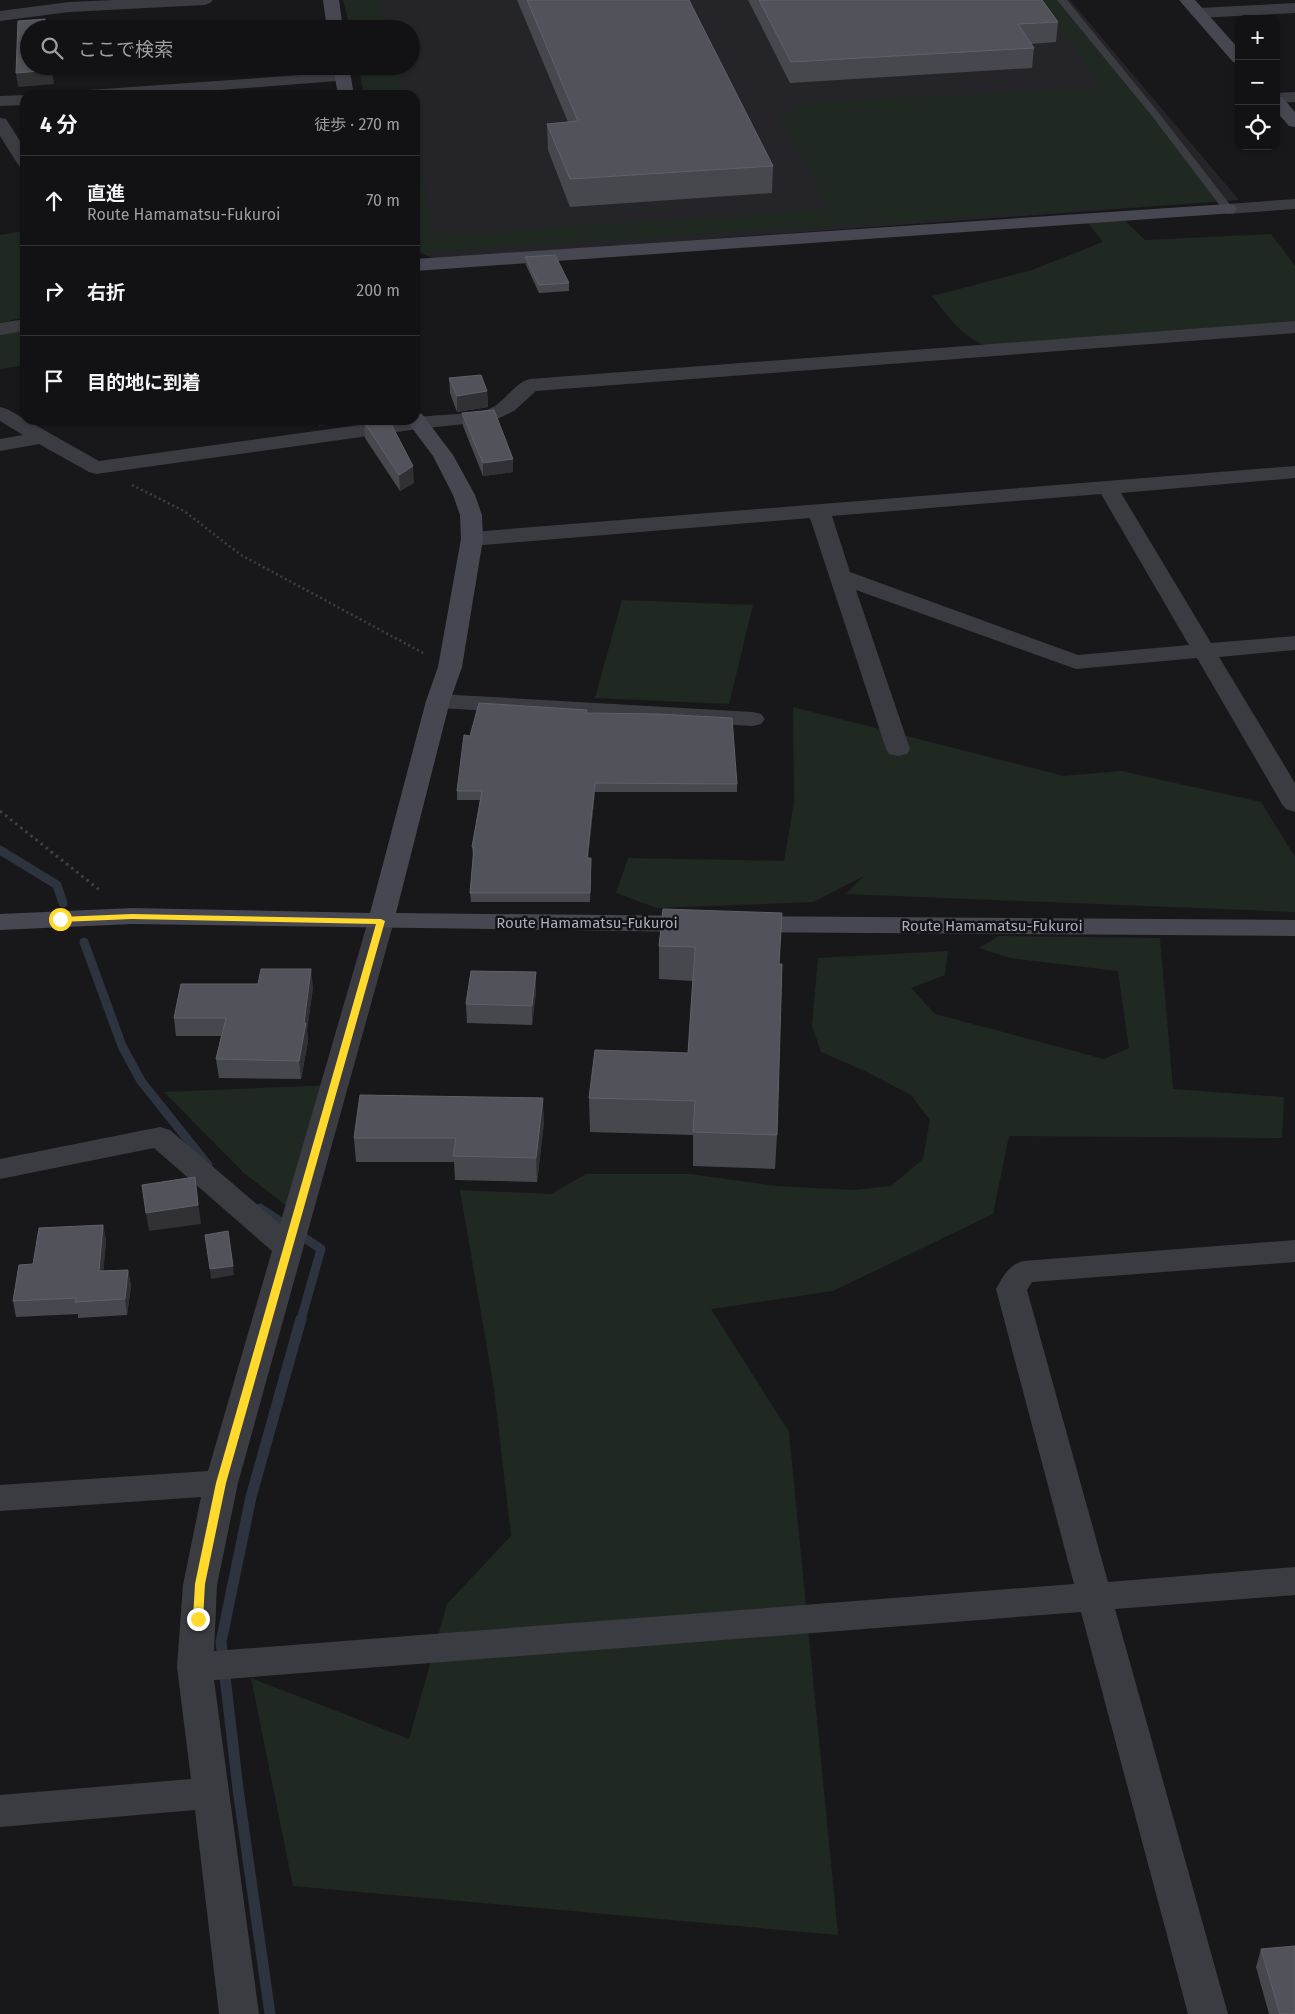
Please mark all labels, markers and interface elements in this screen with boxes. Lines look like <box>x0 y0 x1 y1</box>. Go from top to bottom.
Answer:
map controls <box>1235 15 1280 150</box>
button: + <box>1235 15 1280 60</box>
search box <box>20 20 420 75</box>
icon: search <box>38 34 66 62</box>
text: ここで検索 <box>78 38 173 61</box>
button: − <box>1235 60 1280 105</box>
button: locate <box>1235 105 1280 150</box>
text: 4 分 <box>40 112 78 138</box>
text: 徒歩 · 270 m <box>314 115 400 134</box>
text: 直進 <box>87 182 125 205</box>
icon: ahead <box>40 187 68 215</box>
text: 70 m <box>366 191 400 210</box>
text: Route Hamamatsu-Fukuroi <box>87 205 281 224</box>
icon: right <box>40 277 68 305</box>
text: 右折 <box>87 281 125 304</box>
text: 200 m <box>356 281 400 300</box>
icon: arrive <box>40 367 68 395</box>
text: 目的地に到着 <box>87 371 201 394</box>
route start <box>49 908 72 931</box>
street label: Route Hamamatsu-Fukuroi <box>496 914 678 932</box>
street label: Route Hamamatsu-Fukuroi <box>901 917 1083 935</box>
route end <box>187 1608 210 1631</box>

